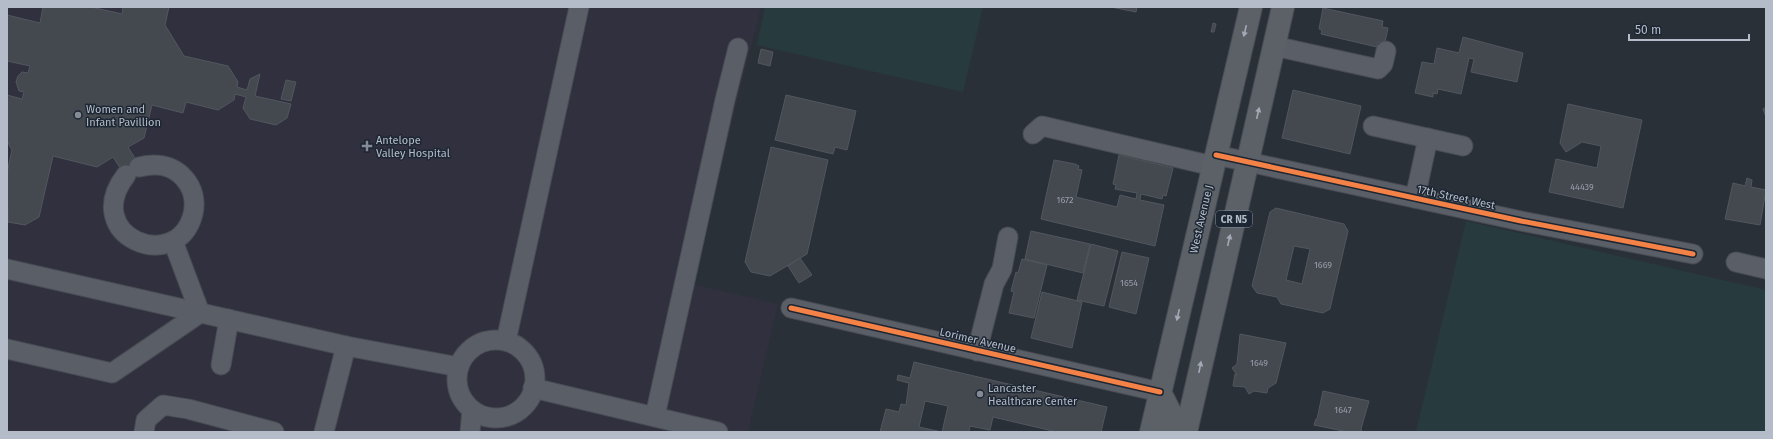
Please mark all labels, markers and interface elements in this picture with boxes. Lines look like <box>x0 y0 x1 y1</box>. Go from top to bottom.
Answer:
scale bar <box>1629 16 1749 42</box>
text: 50 m <box>1635 23 1661 37</box>
one-way arrow <box>1242 25 1248 37</box>
place label: Women and Infant Pavillion <box>86 103 161 129</box>
one-way arrow <box>1256 107 1262 119</box>
marker: Women and Infant Pavillion <box>73 110 83 120</box>
place label: Antelope Valley Hospital <box>376 134 450 160</box>
marker: Antelope Valley Hospital <box>361 140 373 152</box>
house number: 44439 <box>1570 182 1594 192</box>
street label: 17th Street West <box>1416 183 1496 212</box>
street label: West Avenue J <box>1187 184 1216 255</box>
house number: 1672 <box>1057 195 1073 205</box>
road number: CR N5 <box>1216 211 1252 227</box>
one-way arrow <box>1227 234 1233 246</box>
house number: 1669 <box>1314 260 1332 270</box>
house number: 1654 <box>1120 278 1138 288</box>
one-way arrow <box>1175 309 1181 322</box>
street label: Lorimer Avenue <box>938 325 1017 356</box>
house number: 1649 <box>1250 358 1268 368</box>
one-way arrow <box>1198 360 1204 373</box>
place label: Lancaster Healthcare Center <box>988 382 1078 408</box>
marker: Lancaster Healthcare Center <box>975 389 985 399</box>
house number: 1647 <box>1334 405 1352 415</box>

